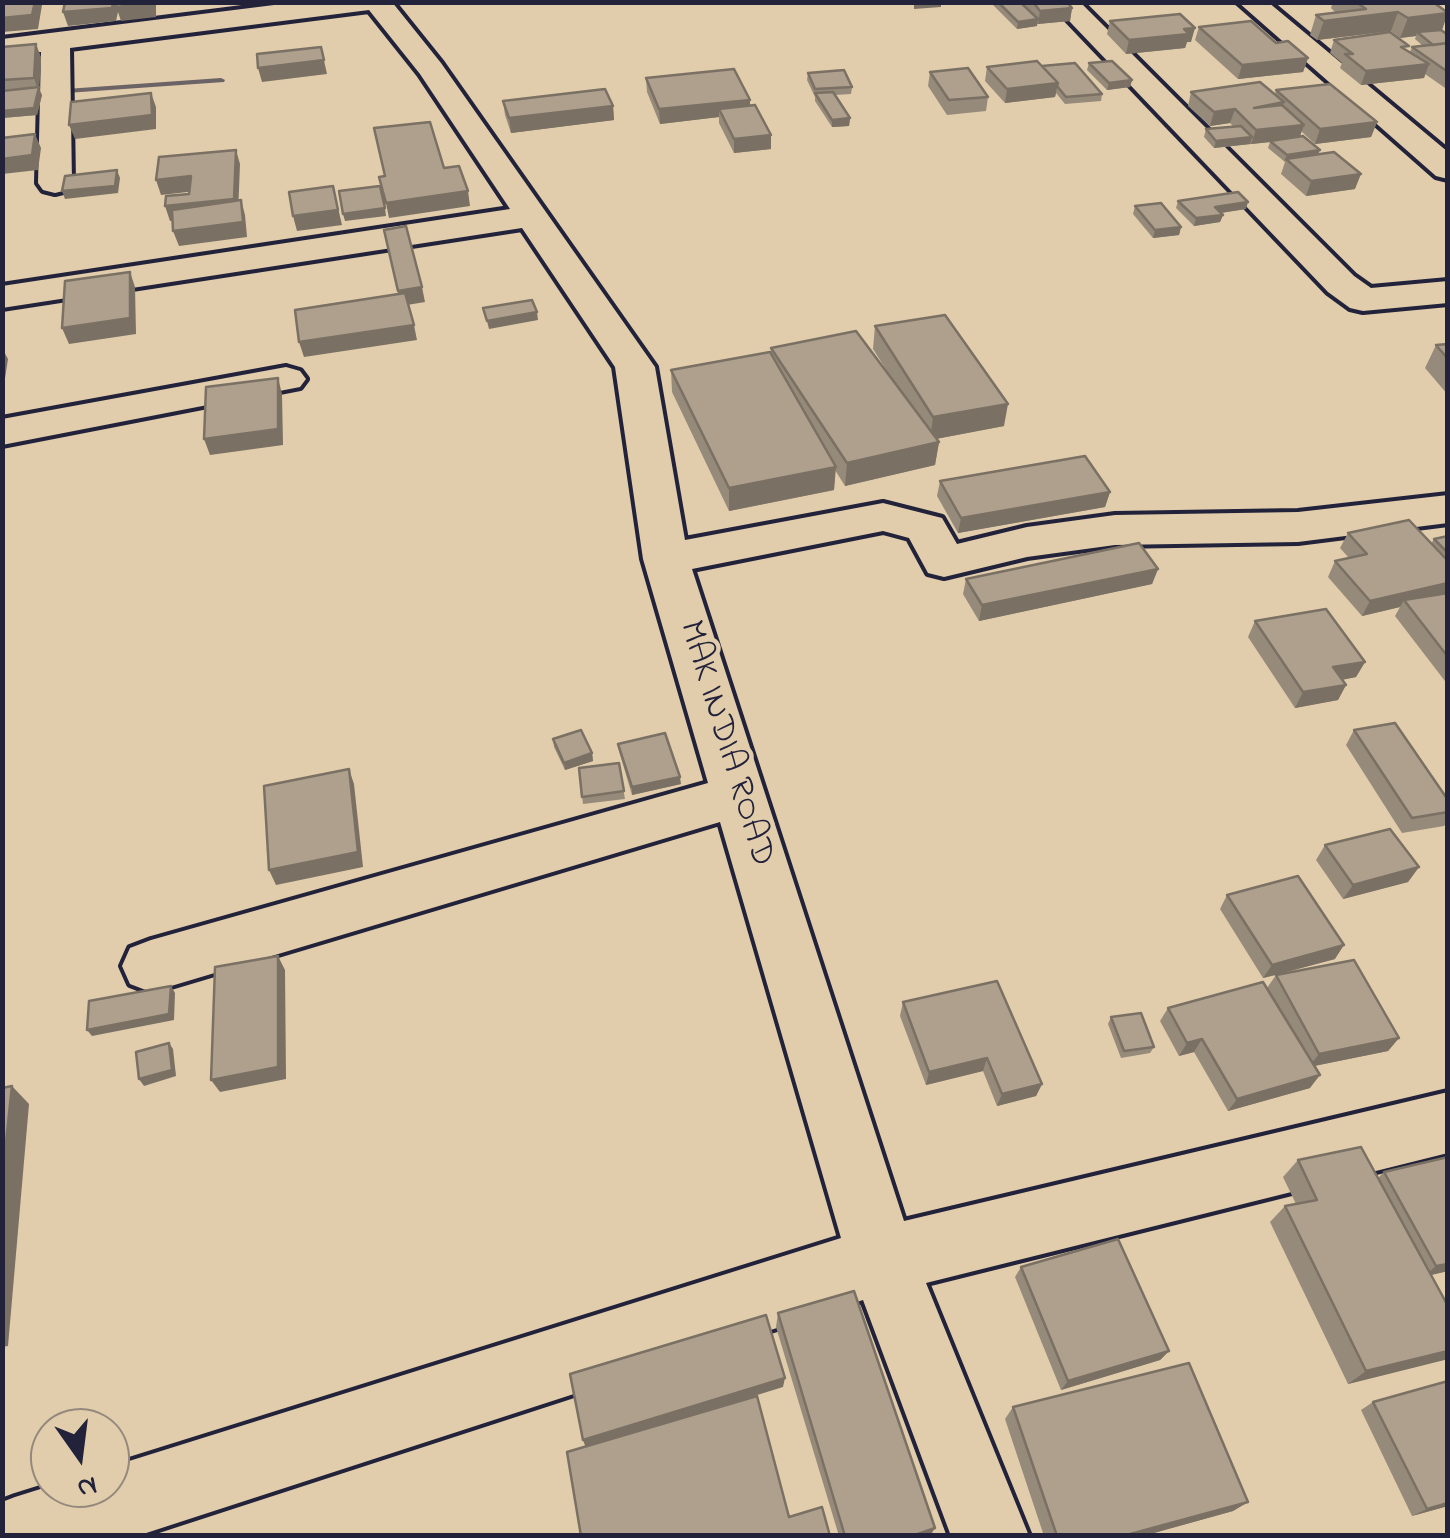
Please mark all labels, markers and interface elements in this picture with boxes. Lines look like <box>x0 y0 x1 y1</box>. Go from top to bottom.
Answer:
street label: MAK INDIA ROAD <box>667 616 781 872</box>
north arrow <box>30 1408 130 1508</box>
text: N <box>73 1463 101 1508</box>

